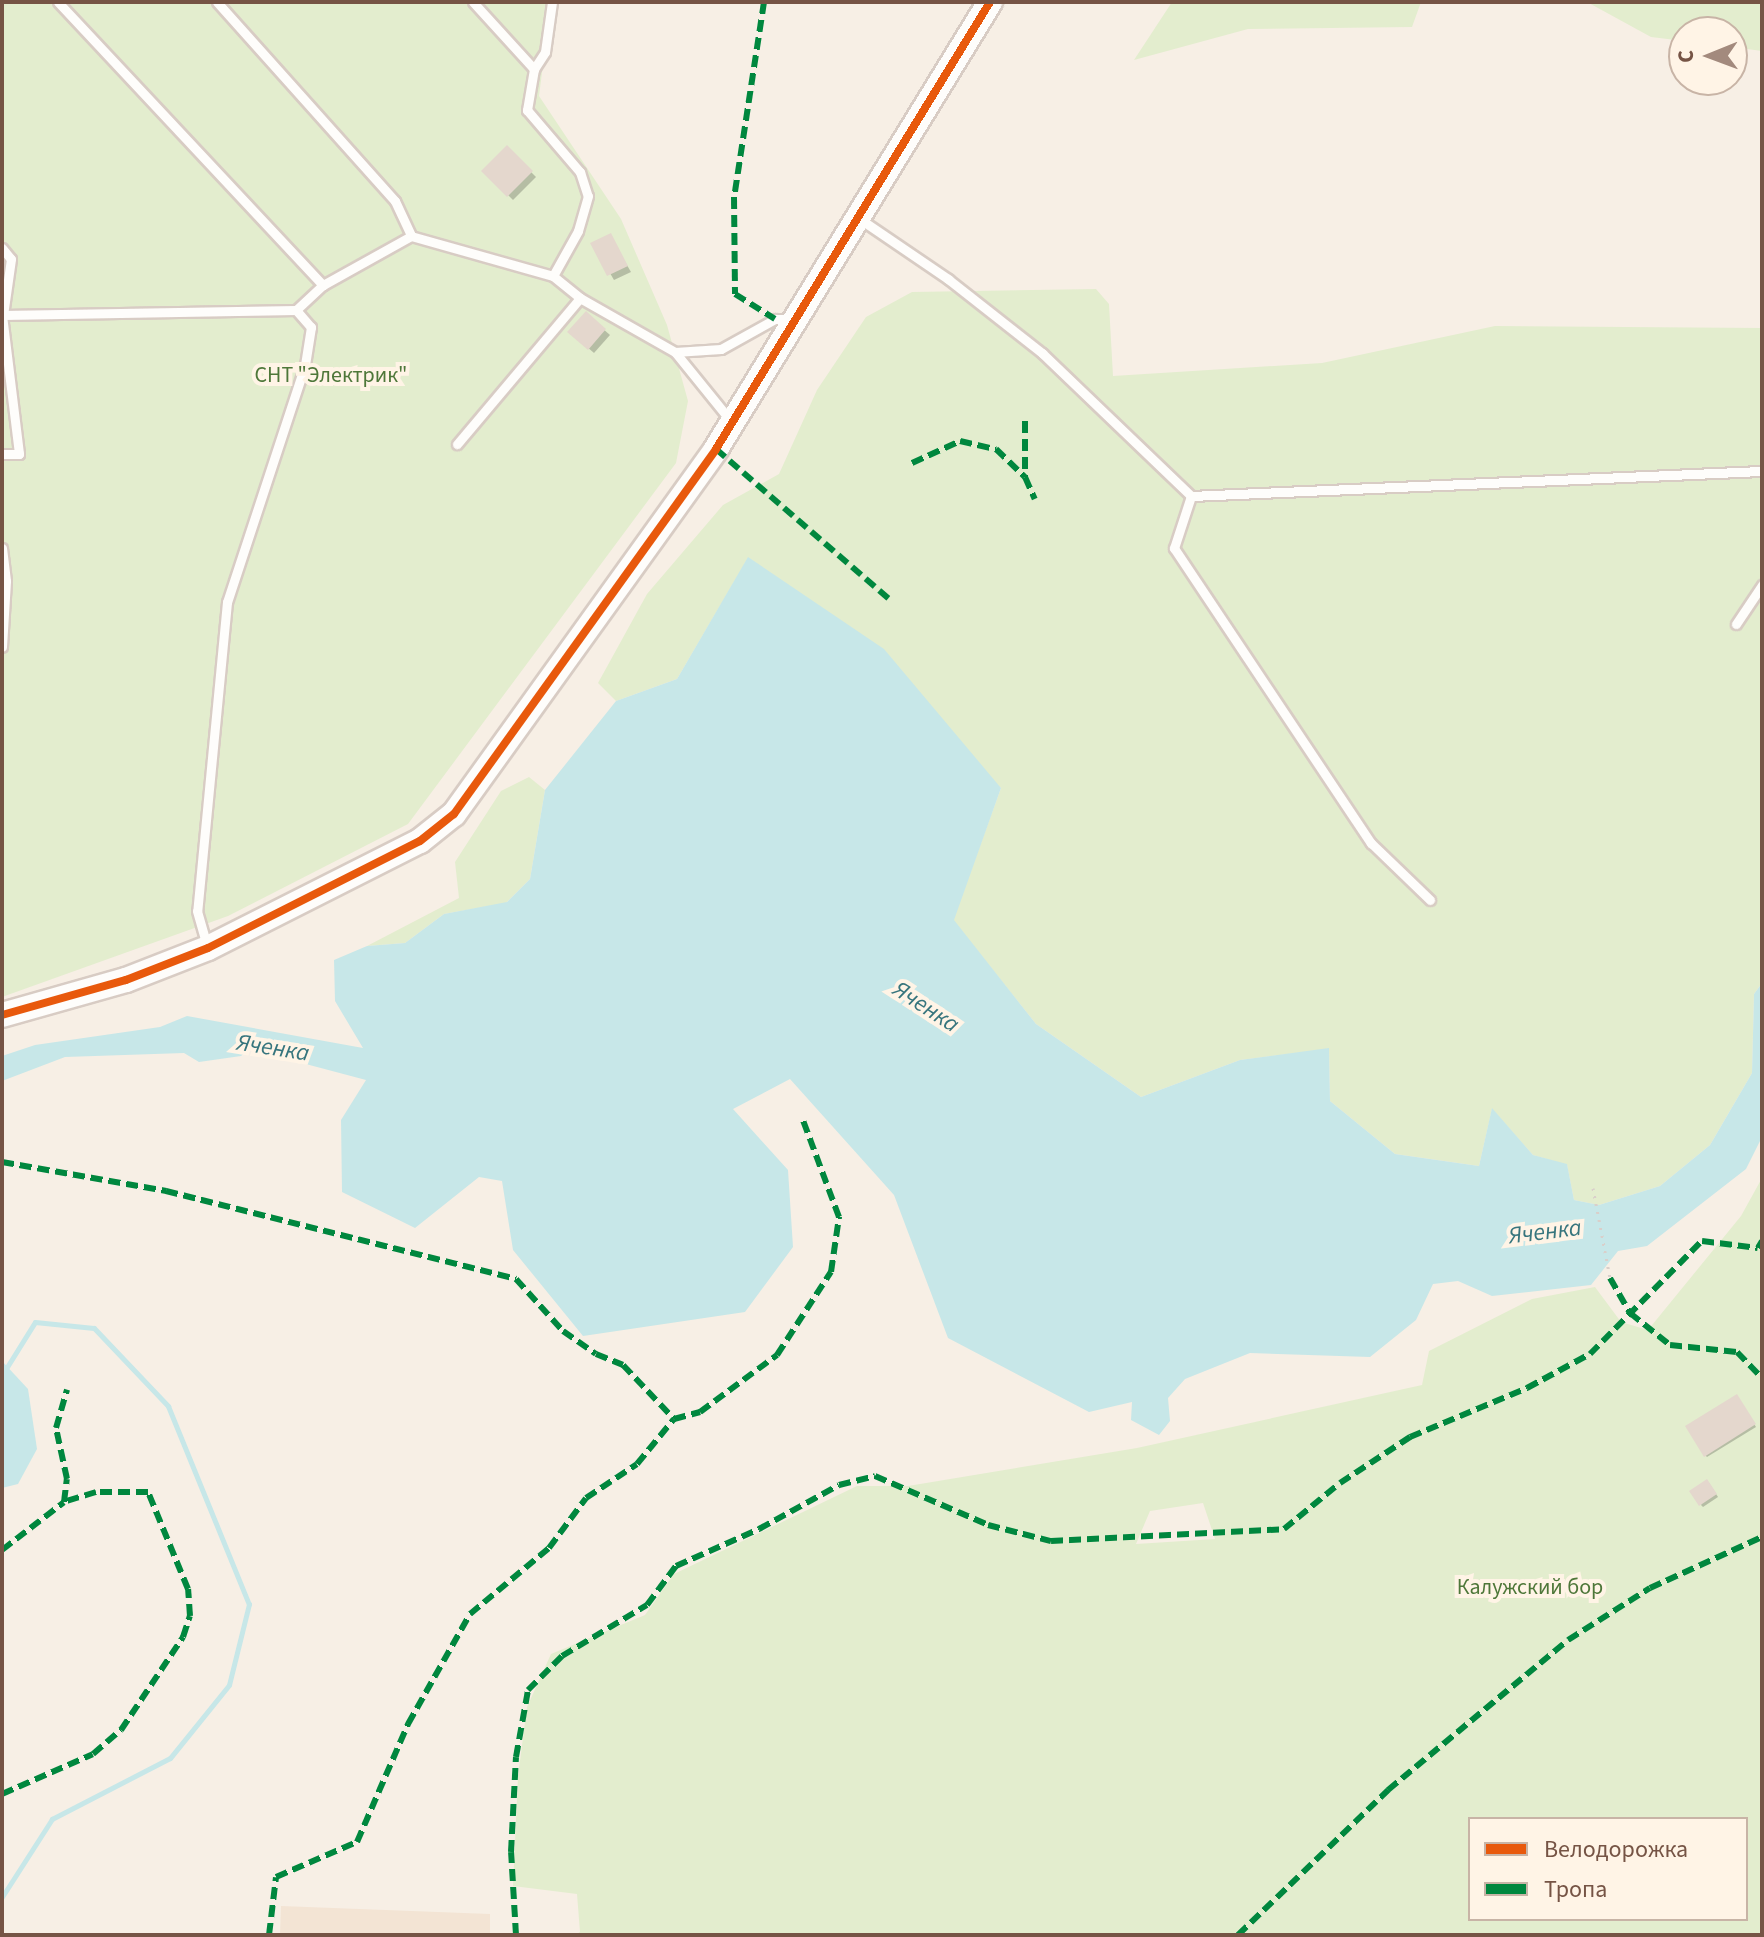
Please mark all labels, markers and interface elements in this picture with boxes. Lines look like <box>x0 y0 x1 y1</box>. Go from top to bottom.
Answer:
north arrow <box>1668 16 1748 96</box>
text: С <box>1670 50 1702 63</box>
park label: СНТ "Электрик" <box>255 363 407 389</box>
water label: Яченка <box>887 975 965 1039</box>
water label: Яченка <box>235 1028 311 1068</box>
water label: Яченка <box>1507 1213 1583 1251</box>
park label: Калужский бор <box>1457 1575 1603 1601</box>
legend <box>1468 1817 1748 1921</box>
text: Велодорожка <box>1544 1832 1688 1867</box>
text: Тропа <box>1544 1872 1607 1907</box>

